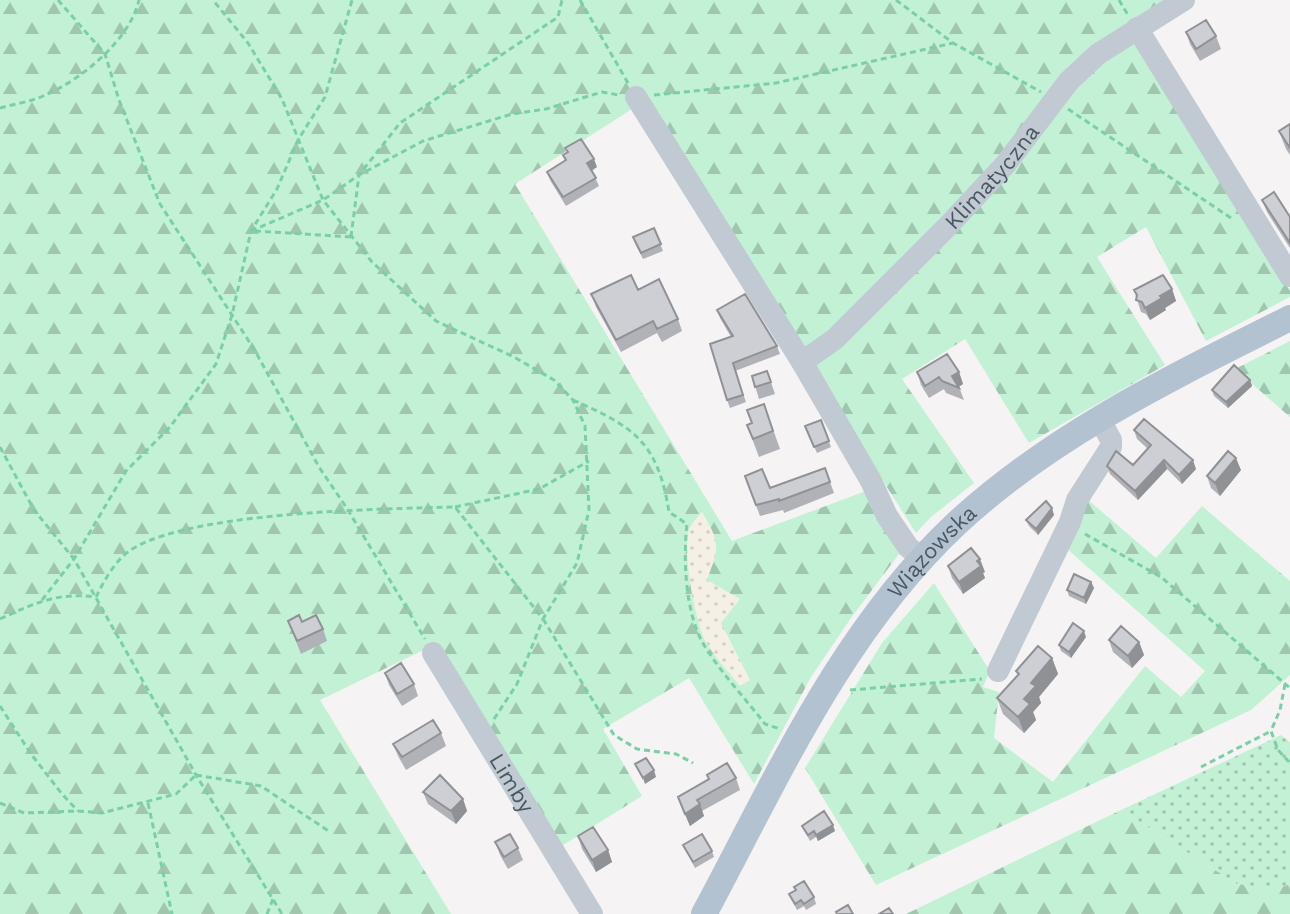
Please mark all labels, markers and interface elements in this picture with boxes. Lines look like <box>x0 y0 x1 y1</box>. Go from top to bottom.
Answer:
street label: Klimatyczna <box>939 119 1044 234</box>
street label: Wiązowska <box>882 500 981 603</box>
street label: Limby <box>485 749 540 818</box>

